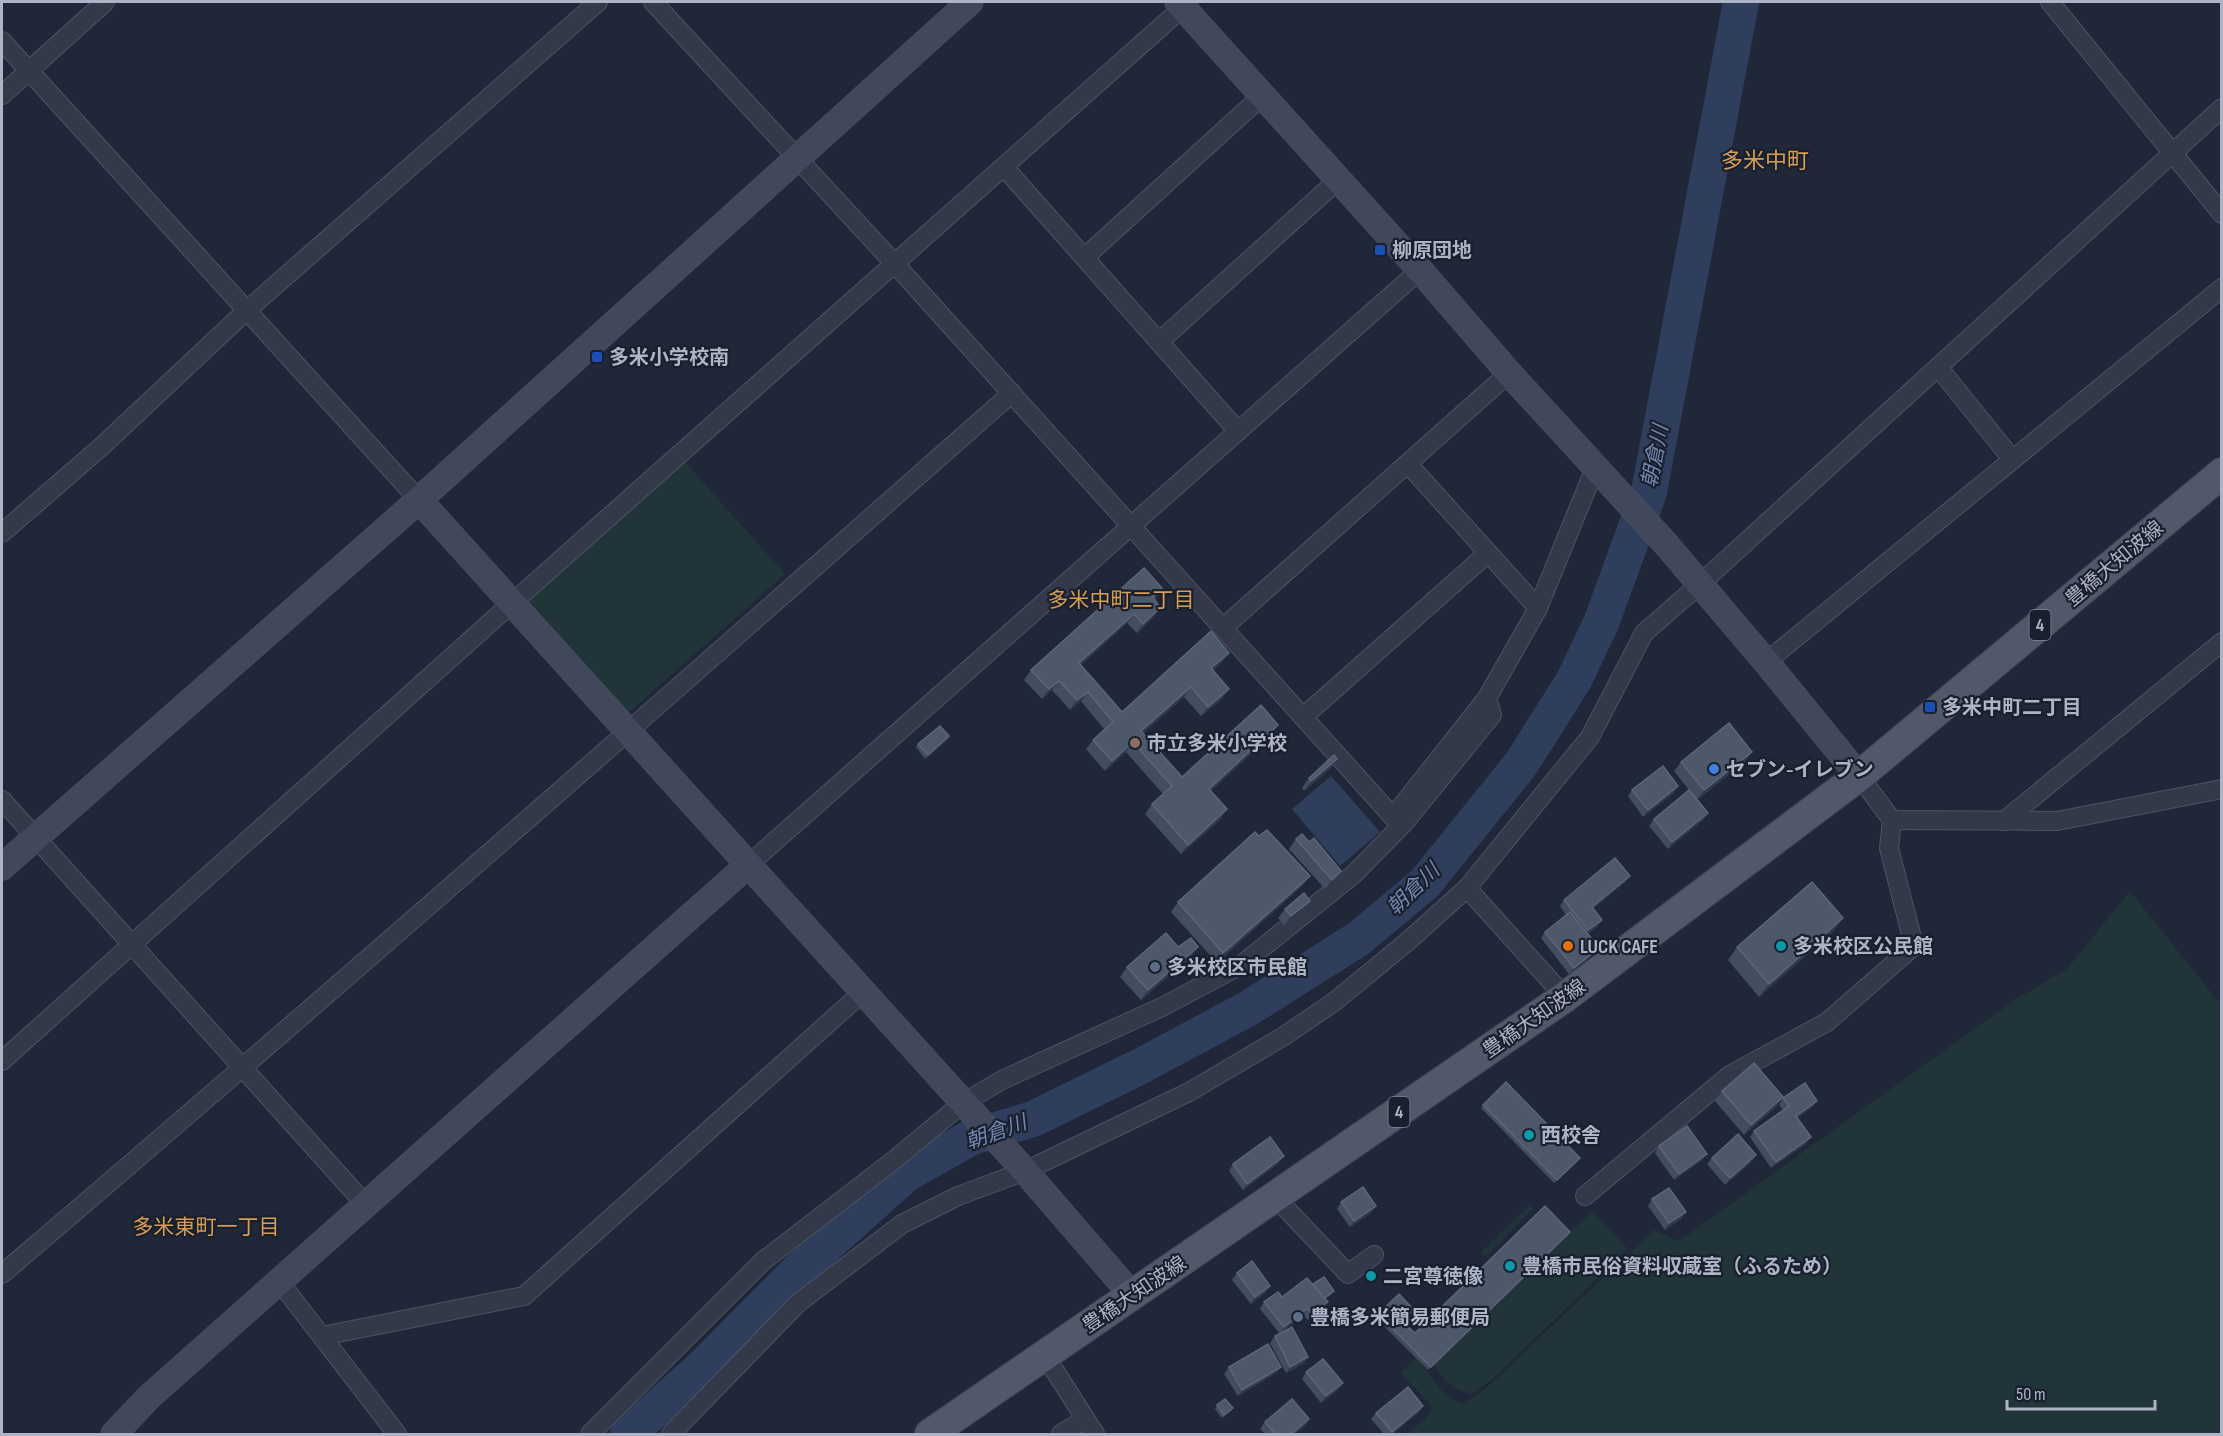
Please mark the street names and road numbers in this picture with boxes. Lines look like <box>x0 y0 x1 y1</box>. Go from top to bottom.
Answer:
street label: 豊橋大知波線 <box>2061 516 2168 612</box>
road number: 4 <box>2030 610 2050 640</box>
street label: 豊橋大知波線 <box>1479 975 1591 1063</box>
road number: 4 <box>1388 1097 1410 1127</box>
street label: 豊橋大知波線 <box>1078 1251 1191 1338</box>

